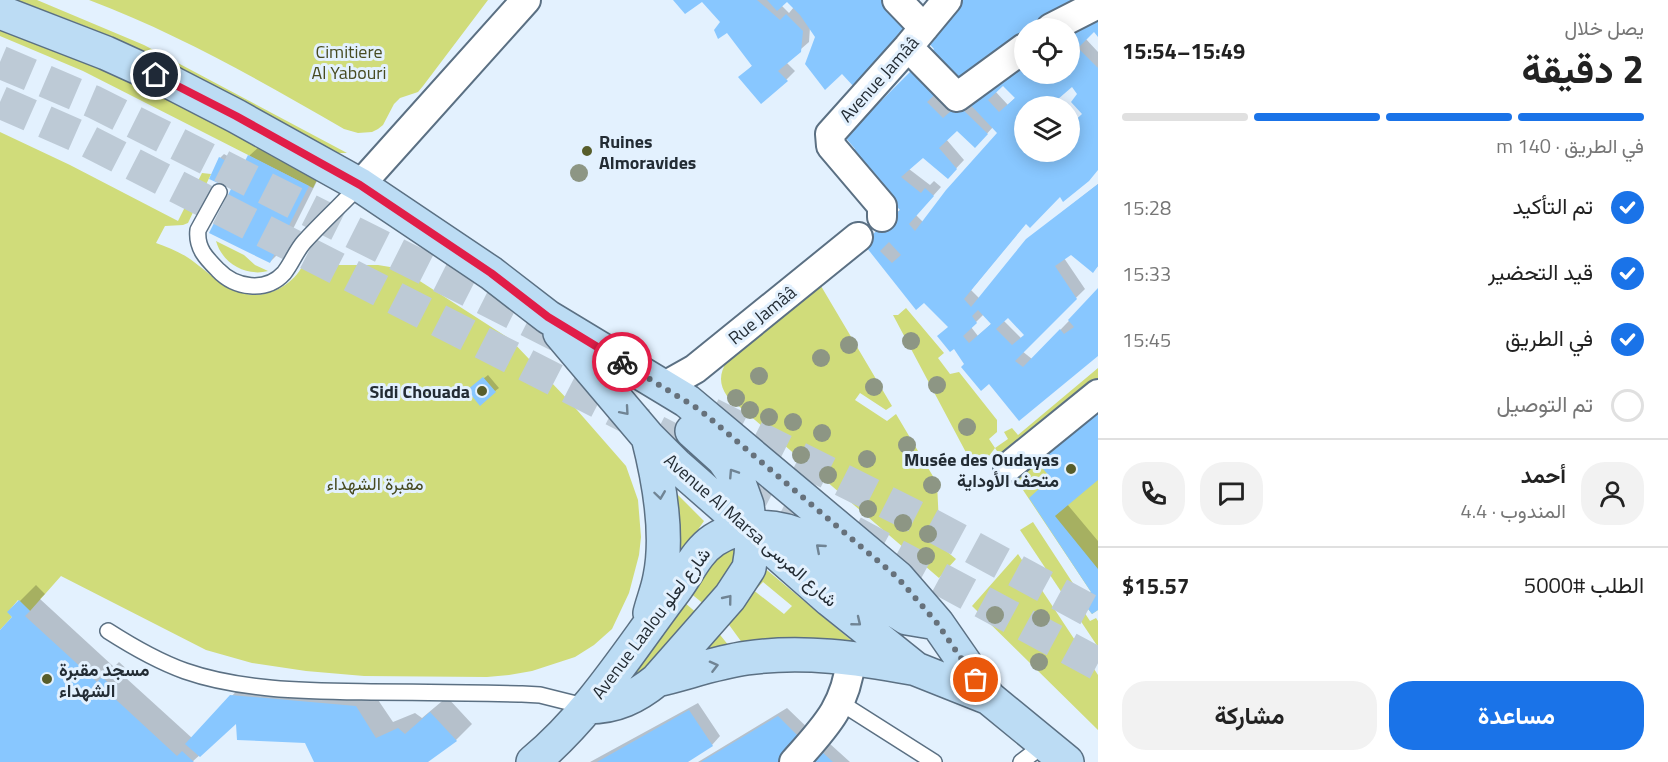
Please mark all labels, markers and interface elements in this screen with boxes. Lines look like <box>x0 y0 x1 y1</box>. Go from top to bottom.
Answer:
text: يصل خلال <box>1565 12 1644 43</box>
map controls <box>1014 18 1080 162</box>
button: locate <box>1014 18 1080 84</box>
street label: Avenue Jamââ <box>833 30 925 128</box>
text: 15:49–15:54 <box>1122 34 1245 68</box>
park label: Cimitiere Al Yabouri <box>311 38 387 86</box>
text: 2 دقيقة <box>1522 39 1644 98</box>
pin <box>130 49 181 100</box>
icon: home <box>139 58 172 91</box>
button: layers <box>1014 96 1080 162</box>
place label: Ruines Almoravides <box>599 128 696 176</box>
text: في الطريق · 140 m <box>1496 130 1644 161</box>
marker: Ruines Almoravides <box>580 144 594 158</box>
text: تم التأكيد <box>1512 189 1593 223</box>
icon: check <box>1611 191 1644 224</box>
text: 15:28 <box>1122 192 1171 223</box>
text: قيد التحضير <box>1488 255 1593 289</box>
icon: check <box>1611 257 1644 290</box>
text: 15:33 <box>1122 258 1171 289</box>
street label: Rue Jamââ <box>722 279 802 351</box>
text: في الطريق <box>1505 321 1593 355</box>
icon: check <box>1611 323 1644 356</box>
text: 15:45 <box>1122 324 1171 355</box>
courier <box>592 332 652 392</box>
icon: bike <box>606 346 639 379</box>
place label: Sidi Chouada <box>370 378 470 405</box>
marker: Sidi Chouada <box>475 384 489 398</box>
text: تم التوصيل <box>1496 387 1593 421</box>
one-way arrow <box>618 404 629 415</box>
place label: Musée des Oudayas متحف الأوداية <box>904 446 1059 494</box>
street label: Avenue Al Marsa شارع المرسى <box>658 447 844 613</box>
text: أحمد <box>1521 458 1566 492</box>
marker: Musée des Oudayas متحف الأوداية <box>1064 462 1078 476</box>
button: phone <box>1122 462 1185 525</box>
button: chat <box>1200 462 1263 525</box>
button: person <box>1581 462 1644 525</box>
one-way arrow <box>729 469 740 480</box>
park label: مقبرة الشهداء <box>326 470 424 497</box>
one-way arrow <box>653 490 665 499</box>
text: المندوب · 4.4 <box>1461 495 1566 526</box>
street label: Avenue Laalou شارع لعلو <box>585 542 717 704</box>
one-way arrow <box>816 544 826 555</box>
text: الطلب #5000 <box>1524 568 1644 602</box>
text: $15.57 <box>1122 569 1189 603</box>
one-way arrow <box>721 595 732 606</box>
one-way arrow <box>850 615 861 626</box>
pin <box>950 654 1001 705</box>
place label: مسجد مقبرة الشهداء <box>59 656 150 704</box>
one-way arrow <box>709 660 719 673</box>
icon: bag <box>959 663 992 696</box>
marker: مسجد مقبرة الشهداء <box>40 672 54 686</box>
button: مشاركة <box>1122 681 1377 750</box>
button: مساعدة <box>1389 681 1644 750</box>

